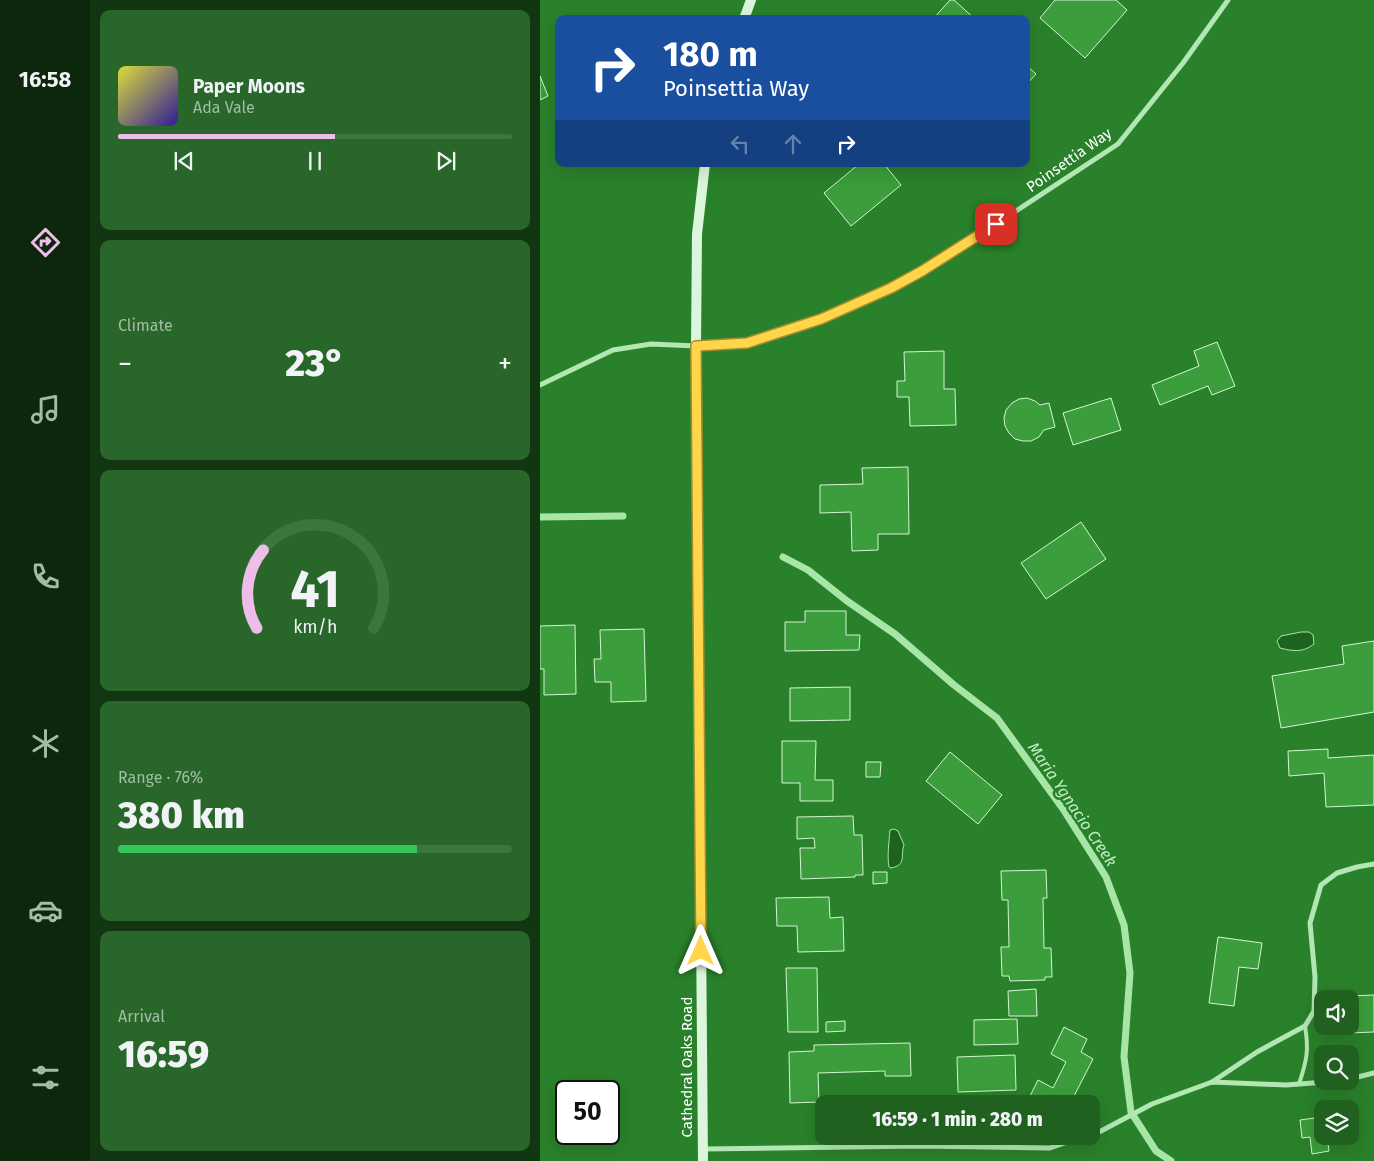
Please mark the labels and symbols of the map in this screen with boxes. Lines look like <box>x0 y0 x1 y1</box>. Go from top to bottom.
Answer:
street label: Poinsettia Way <box>1023 124 1115 196</box>
pin <box>975 203 1017 245</box>
water label: Maria Ygnacio Creek <box>1024 739 1121 870</box>
position arrow <box>674 924 726 976</box>
street label: Cathedral Oaks Road <box>678 997 696 1137</box>
speed limit sign: 50 <box>555 1080 620 1145</box>

